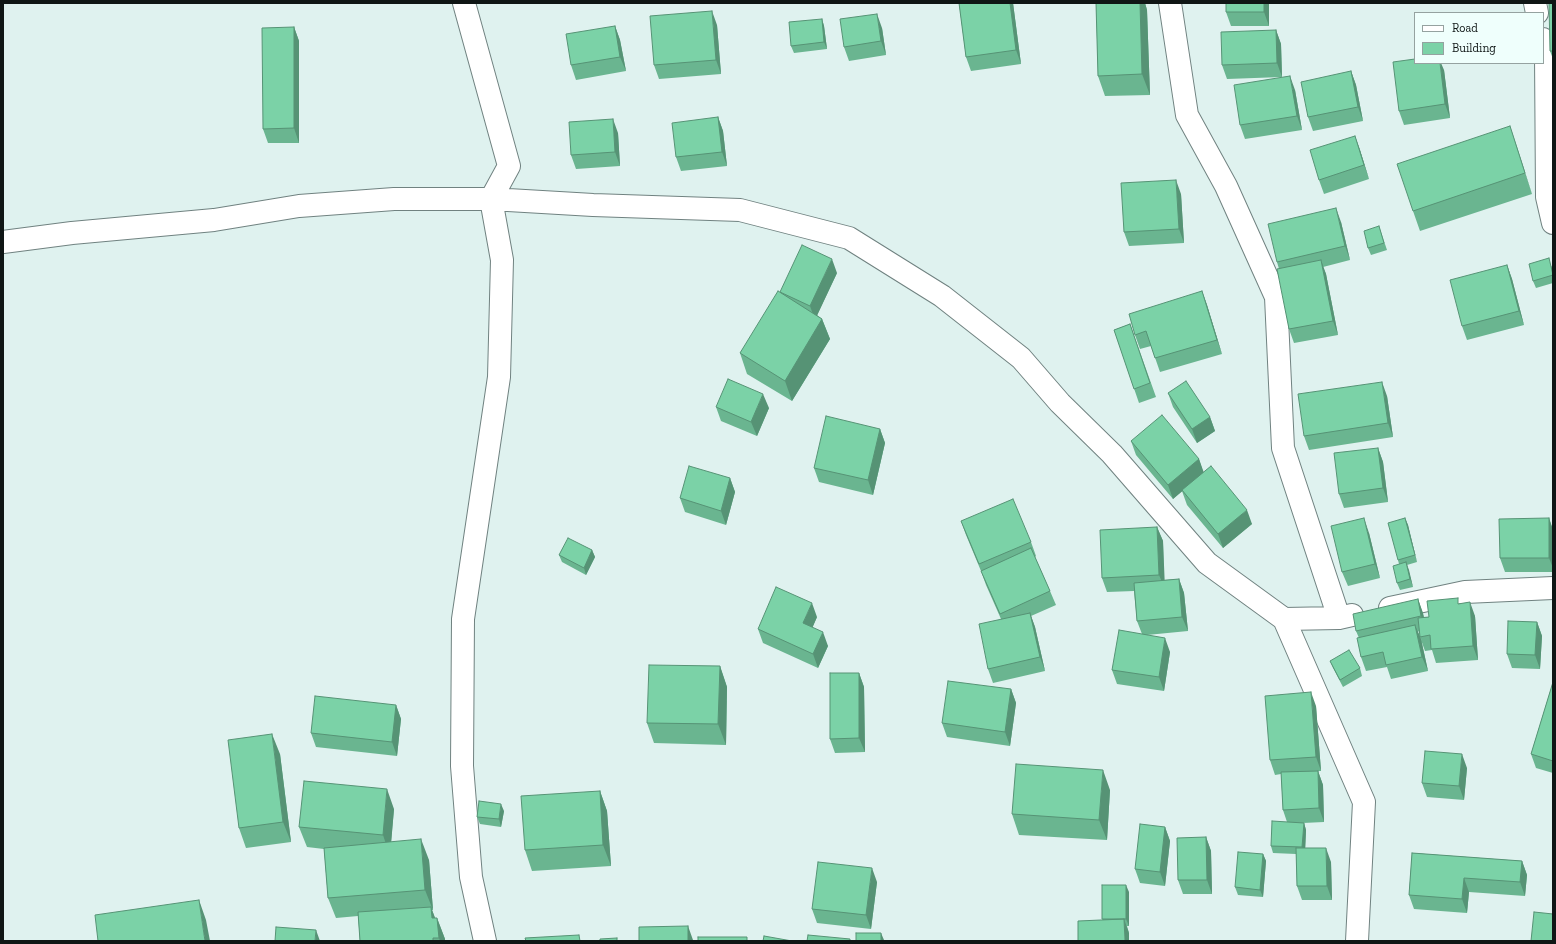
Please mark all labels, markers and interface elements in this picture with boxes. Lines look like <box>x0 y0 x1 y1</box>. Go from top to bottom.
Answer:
legend <box>1414 12 1544 64</box>
text: Road <box>1452 21 1478 35</box>
text: Building <box>1452 41 1496 55</box>

